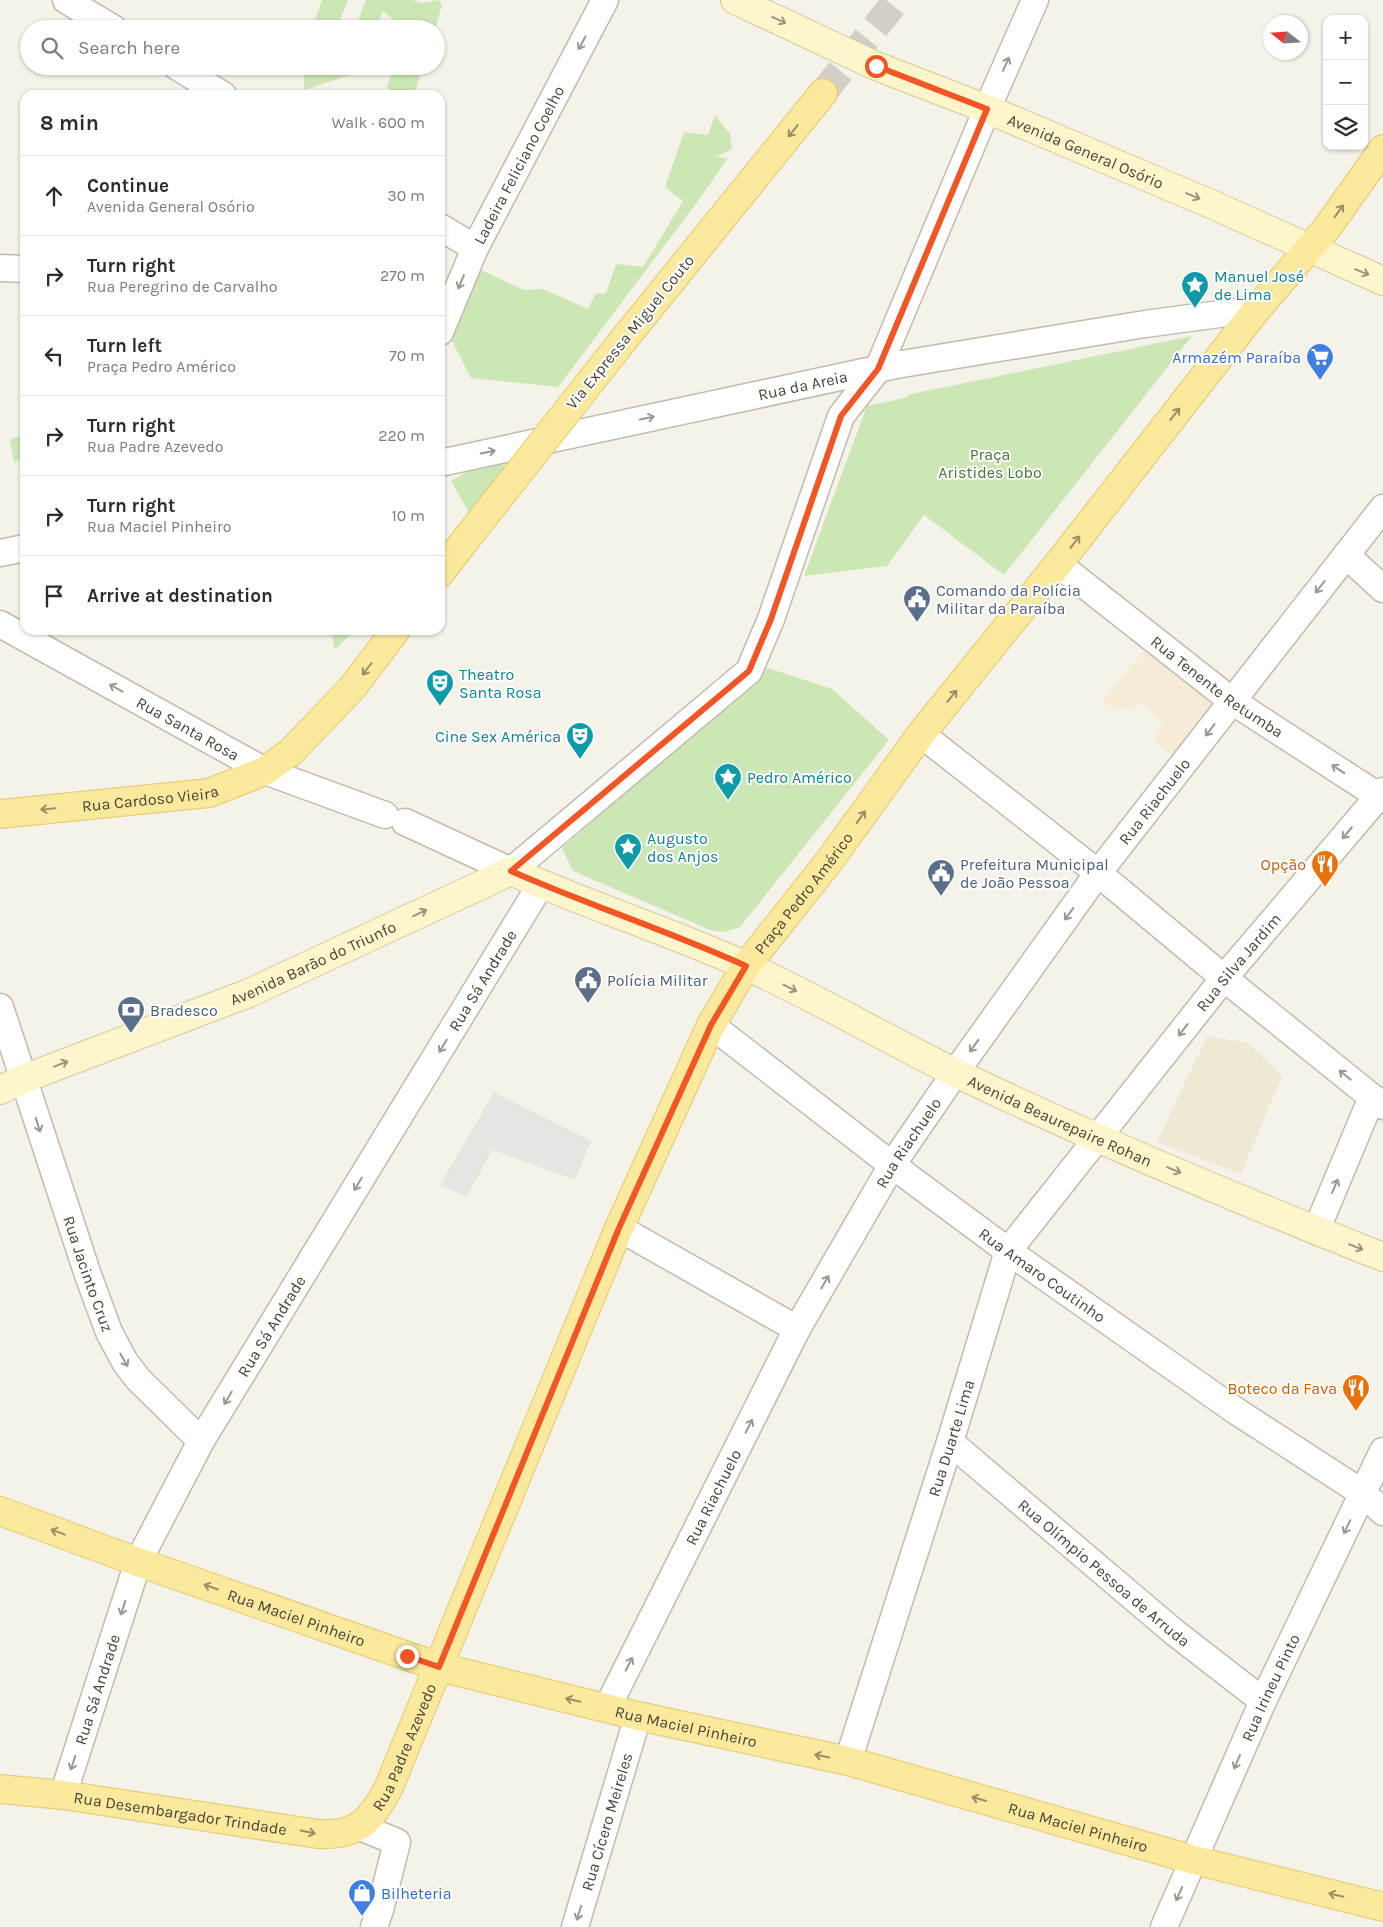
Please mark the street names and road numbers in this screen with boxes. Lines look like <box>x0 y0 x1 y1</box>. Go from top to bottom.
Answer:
street label: Ladeira Feliciano Coelho <box>469 82 568 247</box>
street label: Avenida General Osório <box>1005 109 1167 192</box>
street label: Via Expressa Miguel Couto <box>562 251 698 413</box>
street label: Rua da Areia <box>756 366 849 404</box>
street label: Rua Tenente Retumba <box>1147 631 1287 741</box>
street label: Rua Santa Rosa <box>133 692 243 764</box>
street label: Rua Riachuelo <box>1114 754 1194 848</box>
street label: Rua Cardoso Vieira <box>81 781 221 815</box>
street label: Praça Pedro Américo <box>750 828 857 958</box>
street label: Rua Silva Jardim <box>1192 909 1285 1015</box>
street label: Avenida Barão do Triunfo <box>227 916 399 1009</box>
street label: Rua Sá Andrade <box>444 926 520 1034</box>
street label: Avenida Beaurepaire Rohan <box>965 1071 1155 1170</box>
street label: Rua Riachuelo <box>871 1094 945 1191</box>
street label: Rua Jacinto Cruz <box>60 1213 118 1334</box>
street label: Rua Amaro Coutinho <box>975 1223 1109 1326</box>
street label: Rua Sá Andrade <box>233 1272 309 1380</box>
street label: Rua Duarte Lima <box>924 1377 978 1499</box>
street label: Rua Riachuelo <box>681 1446 745 1548</box>
street label: Rua Olímpio Pessoa de Arruda <box>1014 1495 1194 1650</box>
street label: Rua Maciel Pinheiro <box>225 1585 368 1650</box>
street label: Rua Irineu Pinto <box>1237 1631 1303 1744</box>
street label: Rua Sá Andrade <box>70 1632 124 1747</box>
street label: Rua Padre Azevedo <box>368 1681 440 1814</box>
street label: Rua Maciel Pinheiro <box>613 1701 759 1751</box>
street label: Rua Cícero Meireles <box>577 1750 636 1893</box>
street label: Rua Desembargador Trindade <box>73 1787 288 1839</box>
street label: Rua Maciel Pinheiro <box>1006 1798 1150 1856</box>

